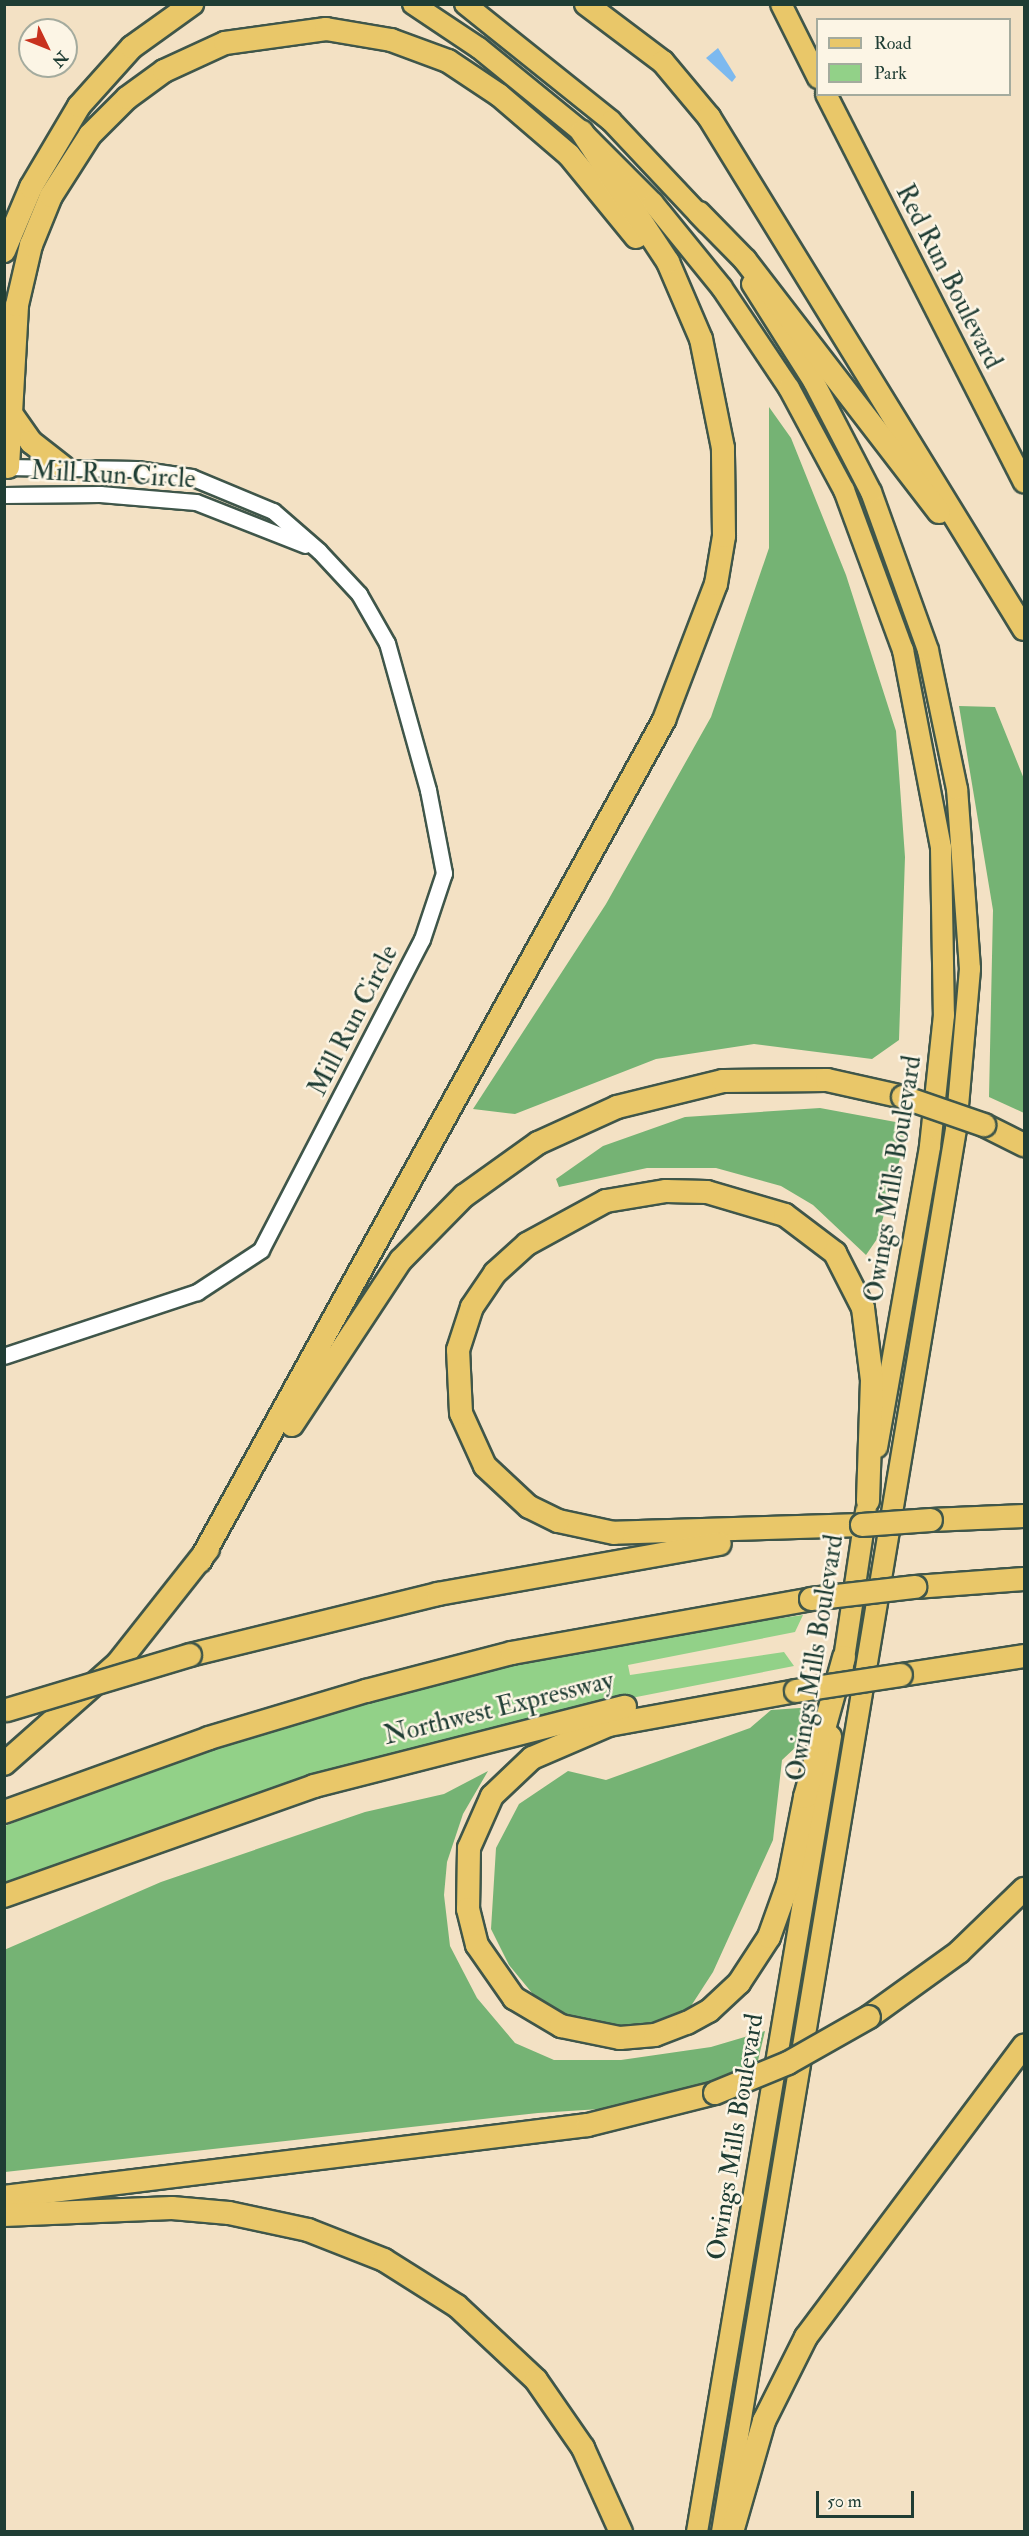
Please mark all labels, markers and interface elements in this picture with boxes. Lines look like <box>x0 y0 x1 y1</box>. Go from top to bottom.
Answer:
north arrow <box>18 18 78 78</box>
legend <box>816 18 1011 96</box>
text: Road <box>874 32 912 55</box>
text: N <box>48 47 72 71</box>
text: Park <box>874 62 907 85</box>
street label: Red Run Boulevard <box>888 180 1008 374</box>
street label: Mill Run Circle <box>30 456 196 496</box>
street label: Mill Run Circle <box>303 940 405 1102</box>
street label: Owings Mills Boulevard <box>859 1054 929 1304</box>
street label: Owings Mills Boulevard <box>781 1533 851 1783</box>
street label: Northwest Expressway <box>381 1665 617 1753</box>
street label: Owings Mills Boulevard <box>701 2012 771 2262</box>
scale bar <box>819 2479 916 2517</box>
text: 50 m <box>827 2490 862 2513</box>

